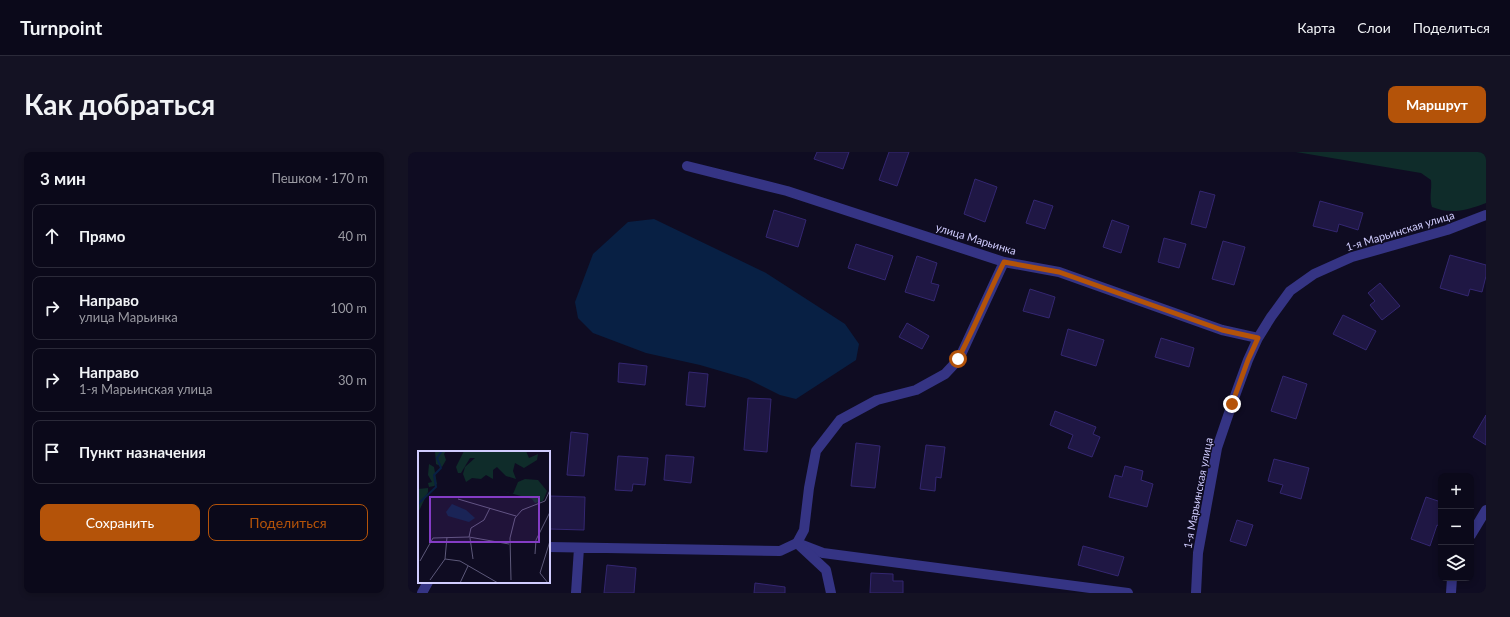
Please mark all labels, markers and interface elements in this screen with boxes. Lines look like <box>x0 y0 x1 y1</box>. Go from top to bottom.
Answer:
text: Turnpoint <box>20 16 102 39</box>
text: Карта <box>1297 19 1335 36</box>
text: Слои <box>1357 19 1391 36</box>
text: Поделиться <box>1413 19 1490 36</box>
button: Маршрут <box>1388 86 1486 123</box>
text: Как добраться <box>24 87 215 121</box>
text: 3 мин <box>40 168 86 189</box>
text: Пешком · 170 m <box>271 170 368 186</box>
street label: 1-я Марьинская улица <box>1344 208 1456 253</box>
street label: улица Марьинка <box>934 220 1018 257</box>
icon: ahead <box>41 225 63 247</box>
text: Прямо <box>79 227 125 245</box>
text: 40 m <box>338 228 367 244</box>
text: Направо <box>79 291 139 309</box>
icon: right <box>41 297 63 319</box>
text: 100 m <box>330 300 367 316</box>
text: улица Марьинка <box>79 309 178 325</box>
route start <box>949 350 967 368</box>
text: Направо <box>79 363 139 381</box>
icon: right <box>41 369 63 391</box>
text: 30 m <box>338 372 367 388</box>
text: 1-я Марьинская улица <box>79 381 212 397</box>
route end <box>1223 395 1241 413</box>
street label: 1-я Марьинская улица <box>1180 436 1215 550</box>
icon: arrive <box>41 441 63 463</box>
text: Пункт назначения <box>79 443 206 461</box>
inset map <box>418 451 550 583</box>
map controls <box>1438 473 1474 581</box>
button: + <box>1438 473 1474 509</box>
button: Сохранить <box>40 504 200 541</box>
button: Поделиться <box>208 504 368 541</box>
button: − <box>1438 509 1474 545</box>
button: layers <box>1438 545 1474 581</box>

